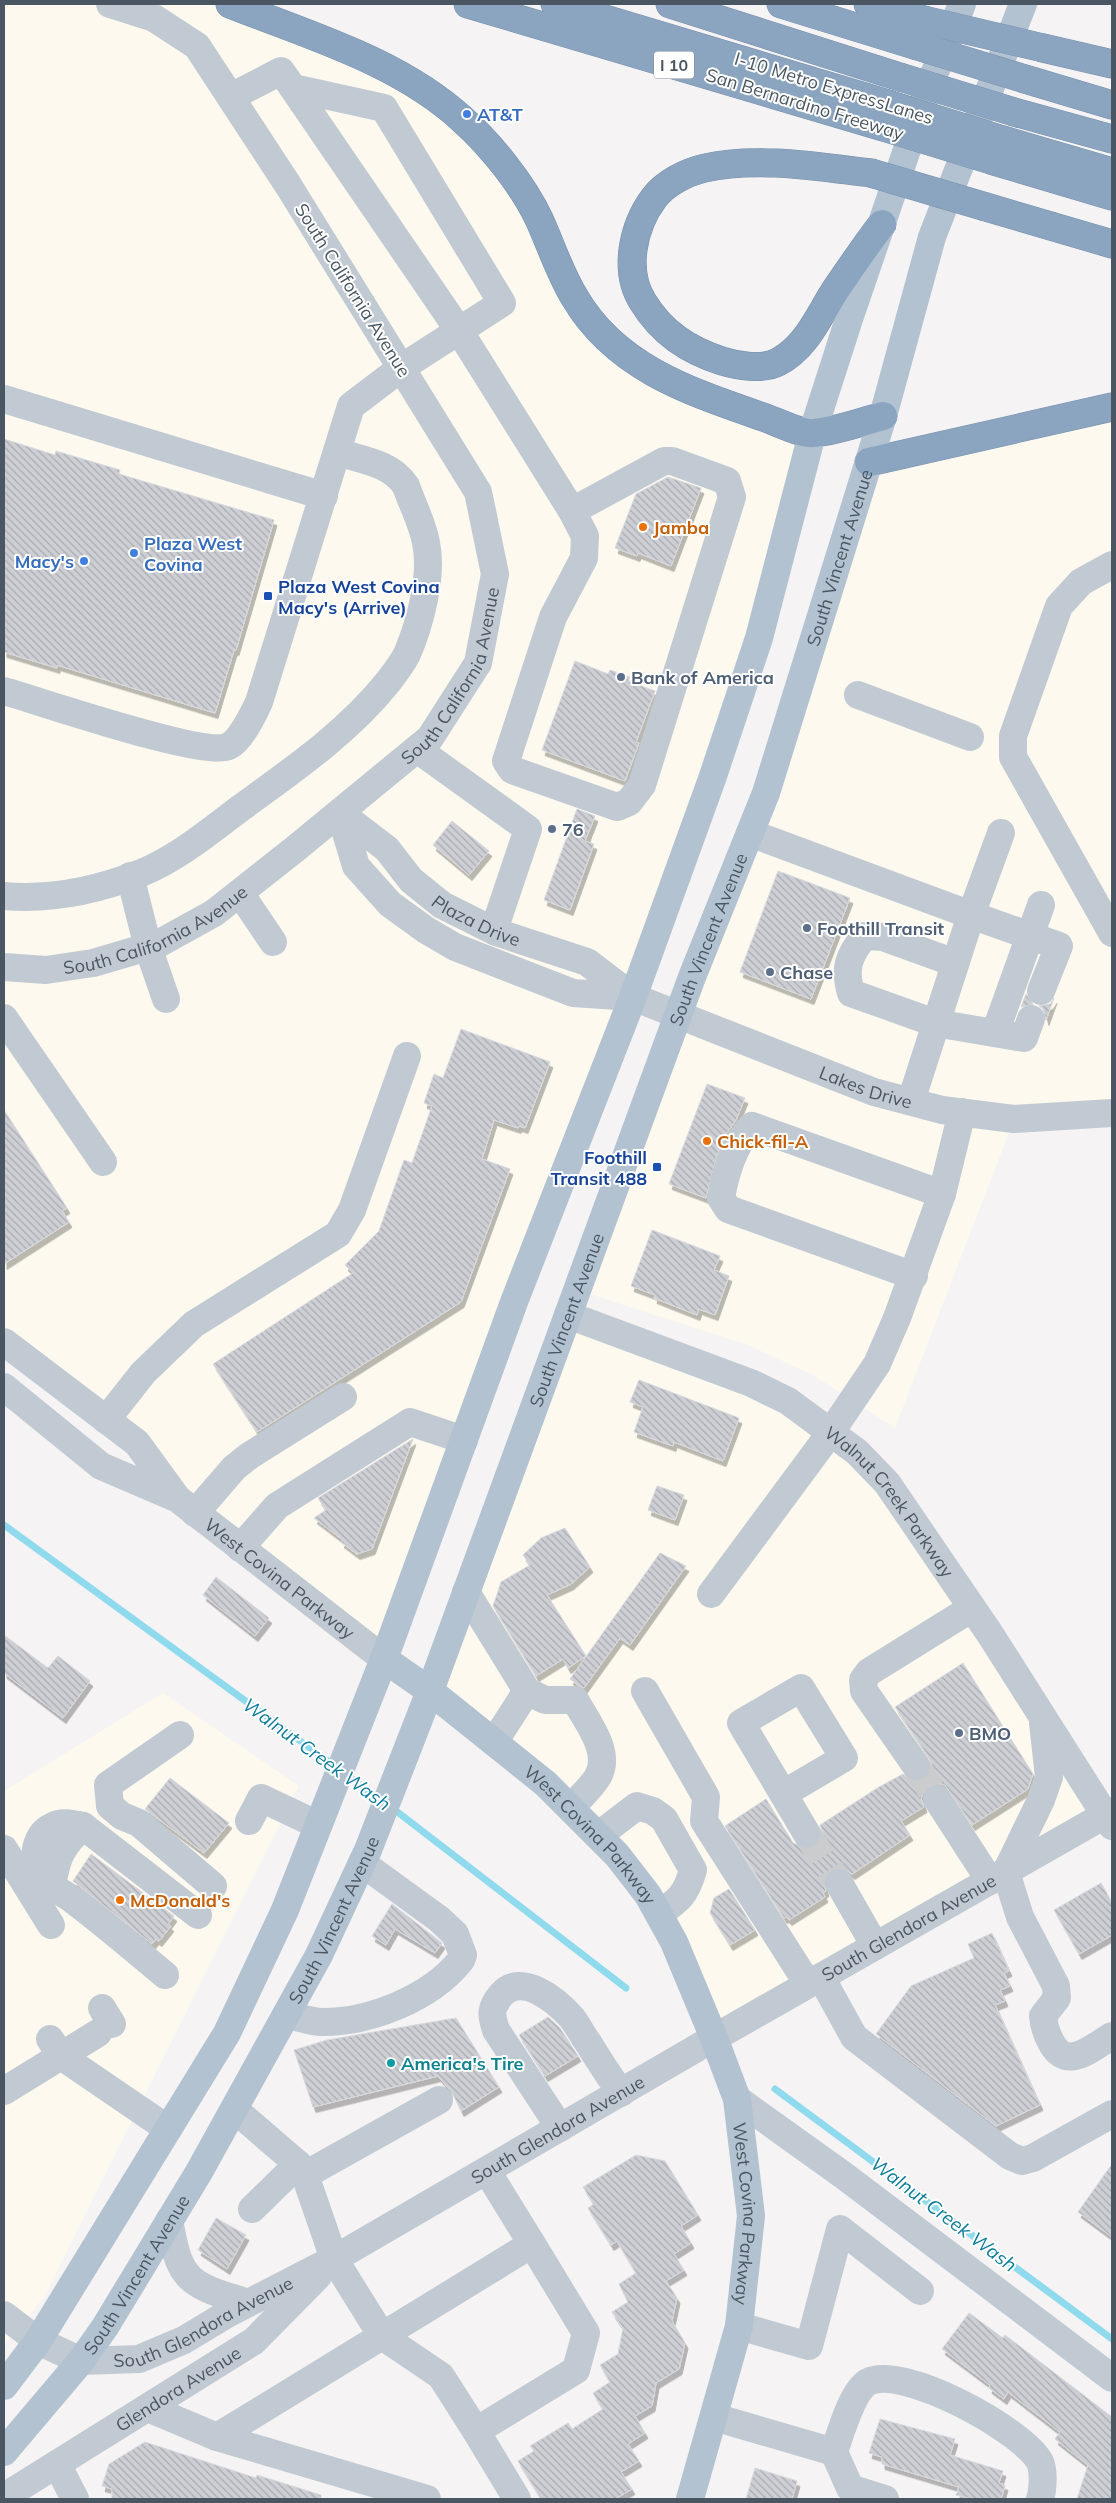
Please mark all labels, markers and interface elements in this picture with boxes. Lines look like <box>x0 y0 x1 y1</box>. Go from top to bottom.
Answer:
street label: I-10 Metro ExpressLanes <box>732 47 936 129</box>
road number: I 10 <box>654 52 694 78</box>
street label: San Bernardino Freeway <box>703 63 907 145</box>
place label: AT&T <box>477 103 523 126</box>
marker: AT&T <box>461 108 473 120</box>
street label: South California Avenue <box>290 199 416 381</box>
street label: South Vincent Avenue <box>801 466 877 649</box>
place label: Jamba <box>653 516 709 539</box>
marker: Jamba <box>637 521 649 533</box>
place label: Plaza West Covina <box>144 532 242 576</box>
marker: Plaza West Covina <box>128 547 140 559</box>
place label: Macy's <box>15 550 74 573</box>
marker: Macy's <box>78 555 90 567</box>
place label: Plaza West Covina Macy's (Arrive) <box>278 575 440 619</box>
street label: South California Avenue <box>396 585 504 769</box>
marker: Plaza West Covina Macy's (Arrive) <box>262 590 274 602</box>
place label: Bank of America <box>631 666 774 689</box>
marker: Bank of America <box>615 671 627 683</box>
place label: 76 <box>562 818 584 841</box>
marker: 76 <box>546 823 558 835</box>
street label: South Vincent Avenue <box>664 850 752 1029</box>
street label: South California Avenue <box>62 880 252 979</box>
street label: Plaza Drive <box>427 890 523 951</box>
place label: Foothill Transit <box>817 917 944 940</box>
marker: Foothill Transit <box>801 922 813 934</box>
place label: Chase <box>780 961 833 984</box>
marker: Chase <box>764 966 776 978</box>
street label: Lakes Drive <box>816 1060 915 1113</box>
place label: Chick-fil-A <box>717 1130 809 1153</box>
marker: Chick-fil-A <box>701 1135 713 1147</box>
place label: Foothill Transit 488 <box>550 1146 647 1190</box>
marker: Foothill Transit 488 <box>651 1161 663 1173</box>
street label: South Vincent Avenue <box>524 1230 609 1410</box>
street label: Walnut Creek Parkway <box>820 1421 960 1582</box>
street label: West Covina Parkway <box>200 1513 360 1644</box>
water label: Walnut Creek Wash <box>238 1692 396 1816</box>
place label: BMO <box>969 1722 1011 1745</box>
marker: BMO <box>953 1727 965 1739</box>
street label: West Covina Parkway <box>520 1760 662 1908</box>
street label: South Vincent Avenue <box>283 1833 384 2008</box>
street label: South Glendora Avenue <box>817 1868 1000 1986</box>
place label: McDonald's <box>130 1889 230 1912</box>
marker: McDonald's <box>114 1894 126 1906</box>
place label: America's Tire <box>401 2052 524 2075</box>
marker: America's Tire <box>385 2057 397 2069</box>
street label: South Glendora Avenue <box>466 2070 648 2189</box>
street label: West Covina Parkway <box>728 2121 762 2307</box>
water label: Walnut Creek Wash <box>866 2151 1022 2277</box>
street label: South Vincent Avenue <box>78 2190 194 2359</box>
street label: South Glendora Avenue <box>113 2271 296 2371</box>
street label: Glendora Avenue <box>111 2341 245 2436</box>

